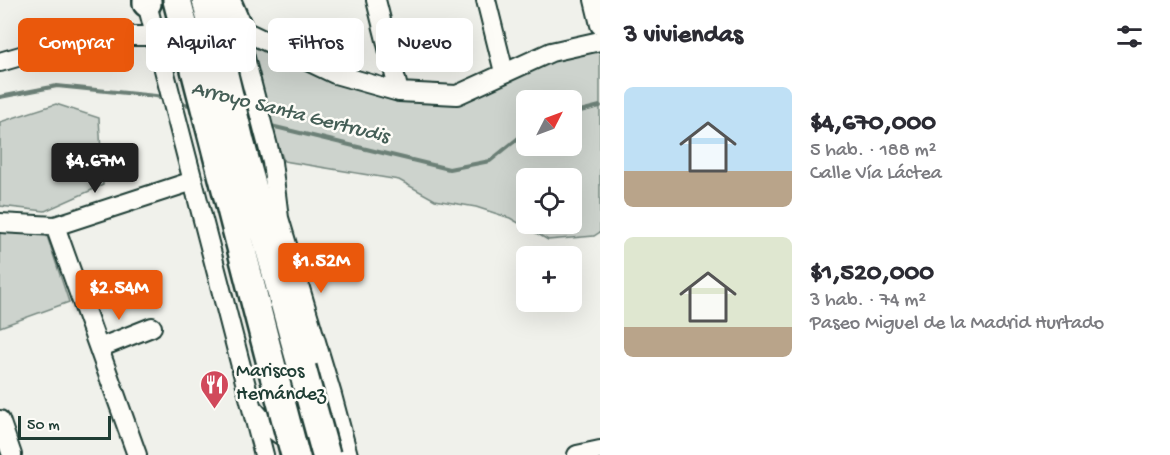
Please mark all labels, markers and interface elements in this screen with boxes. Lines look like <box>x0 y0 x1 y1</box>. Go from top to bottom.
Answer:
chip: Comprar <box>18 18 134 72</box>
chip: Alquilar <box>146 18 256 72</box>
chip: Filtros <box>268 18 364 72</box>
chip: Nuevo <box>376 18 473 72</box>
icon: filters <box>1113 20 1146 53</box>
text: 3 viviendas <box>624 21 743 52</box>
water label: Arroyo Santa Gertrudis <box>189 77 394 151</box>
north arrow <box>516 90 582 156</box>
map controls <box>516 90 582 312</box>
text: $4,670,000 <box>810 109 936 140</box>
icon: home <box>672 111 744 183</box>
text: 5 hab. · 188 m² <box>810 140 937 163</box>
pin: $4.67M <box>46 143 144 194</box>
text: $4.67M <box>65 151 125 174</box>
text: Calle Vía Láctea <box>810 163 942 186</box>
button: locate <box>516 168 582 234</box>
pin: $1.52M <box>272 243 370 294</box>
button: + <box>516 246 582 312</box>
text: $1.52M <box>292 251 350 274</box>
text: $1,520,000 <box>810 259 934 290</box>
icon: home <box>672 261 744 333</box>
pin: $2.54M <box>70 270 168 321</box>
text: $2.54M <box>90 278 148 301</box>
text: 3 hab. · 74 m² <box>810 290 926 313</box>
text: Paseo Miguel de la Madrid Hurtado <box>810 313 1104 336</box>
place label: Mariscos Hernández <box>236 361 327 407</box>
restaurant icon: Mariscos Hernández <box>199 368 231 410</box>
scale bar <box>18 413 111 440</box>
text: 50 m <box>27 417 60 436</box>

